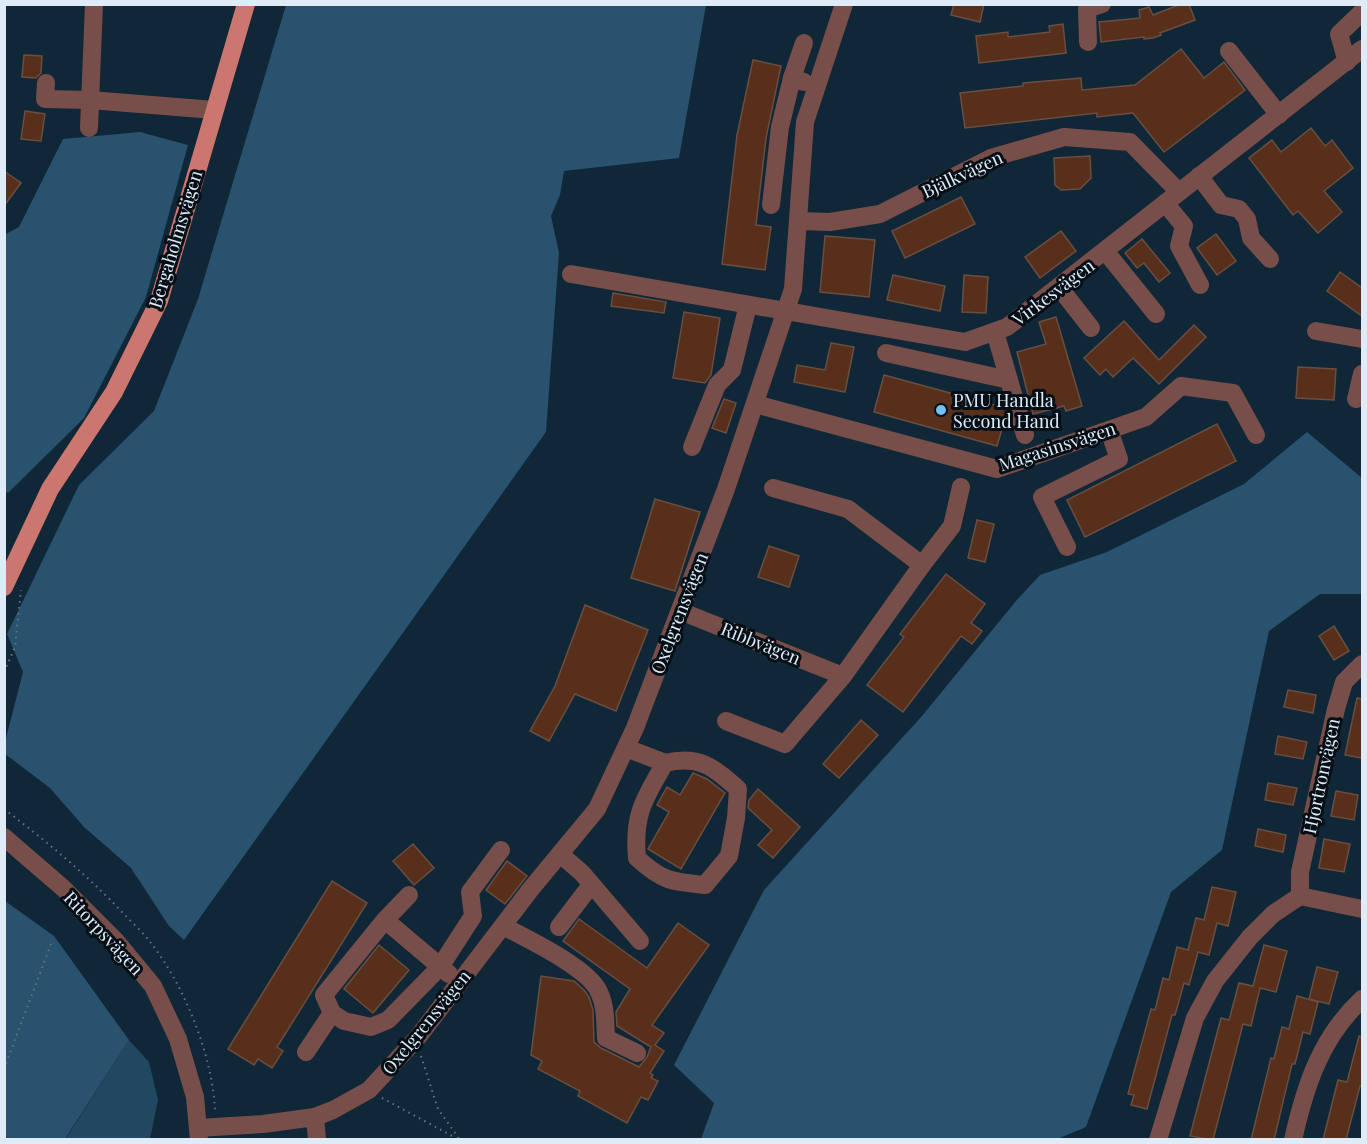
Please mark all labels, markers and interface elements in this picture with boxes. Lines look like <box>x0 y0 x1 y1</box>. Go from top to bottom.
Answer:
street label: Bjälkvägen <box>918 145 1007 203</box>
street label: Bergaholmsvägen <box>143 167 207 311</box>
street label: Virkesvägen <box>1006 253 1099 331</box>
place label: PMU Handla Second Hand <box>953 388 1060 433</box>
marker: PMU Handla Second Hand <box>934 403 948 417</box>
street label: Magasinsvägen <box>995 416 1119 476</box>
street label: Oxelgrensvägen <box>645 549 713 677</box>
street label: Ribbvägen <box>718 616 805 670</box>
street label: Hjortronvägen <box>1297 716 1345 836</box>
street label: Ritorpsvägen <box>59 886 149 980</box>
street label: Oxelgrensvägen <box>376 964 476 1079</box>

